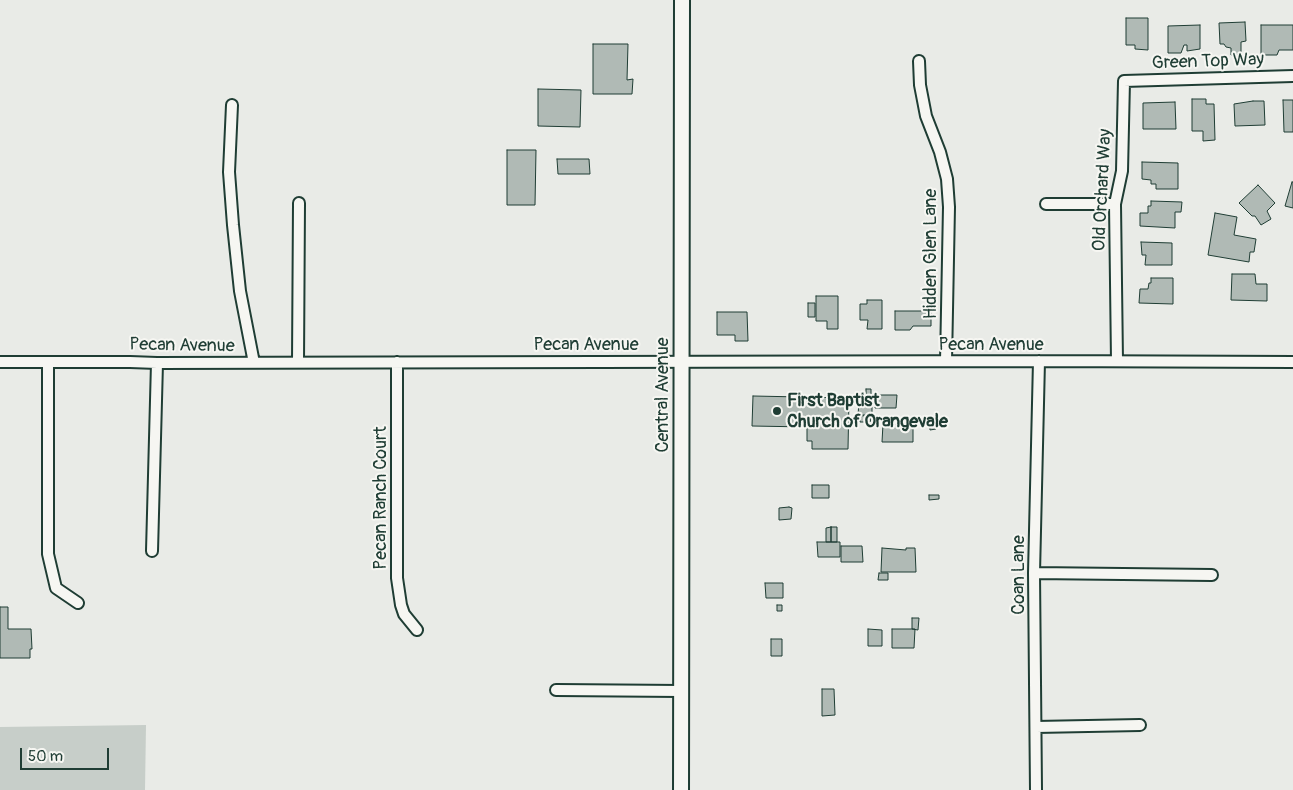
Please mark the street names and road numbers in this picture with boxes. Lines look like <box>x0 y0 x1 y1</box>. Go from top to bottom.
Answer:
street label: Green Top Way <box>1151 49 1265 75</box>
street label: Old Orchard Way <box>1089 128 1117 252</box>
street label: Hidden Glen Lane <box>920 189 942 319</box>
street label: Pecan Avenue <box>129 334 235 358</box>
street label: Pecan Avenue <box>533 334 639 356</box>
street label: Pecan Avenue <box>938 334 1044 356</box>
street label: Central Avenue <box>652 337 674 453</box>
street label: Pecan Ranch Court <box>370 426 392 570</box>
street label: Coan Lane <box>1008 535 1030 615</box>

